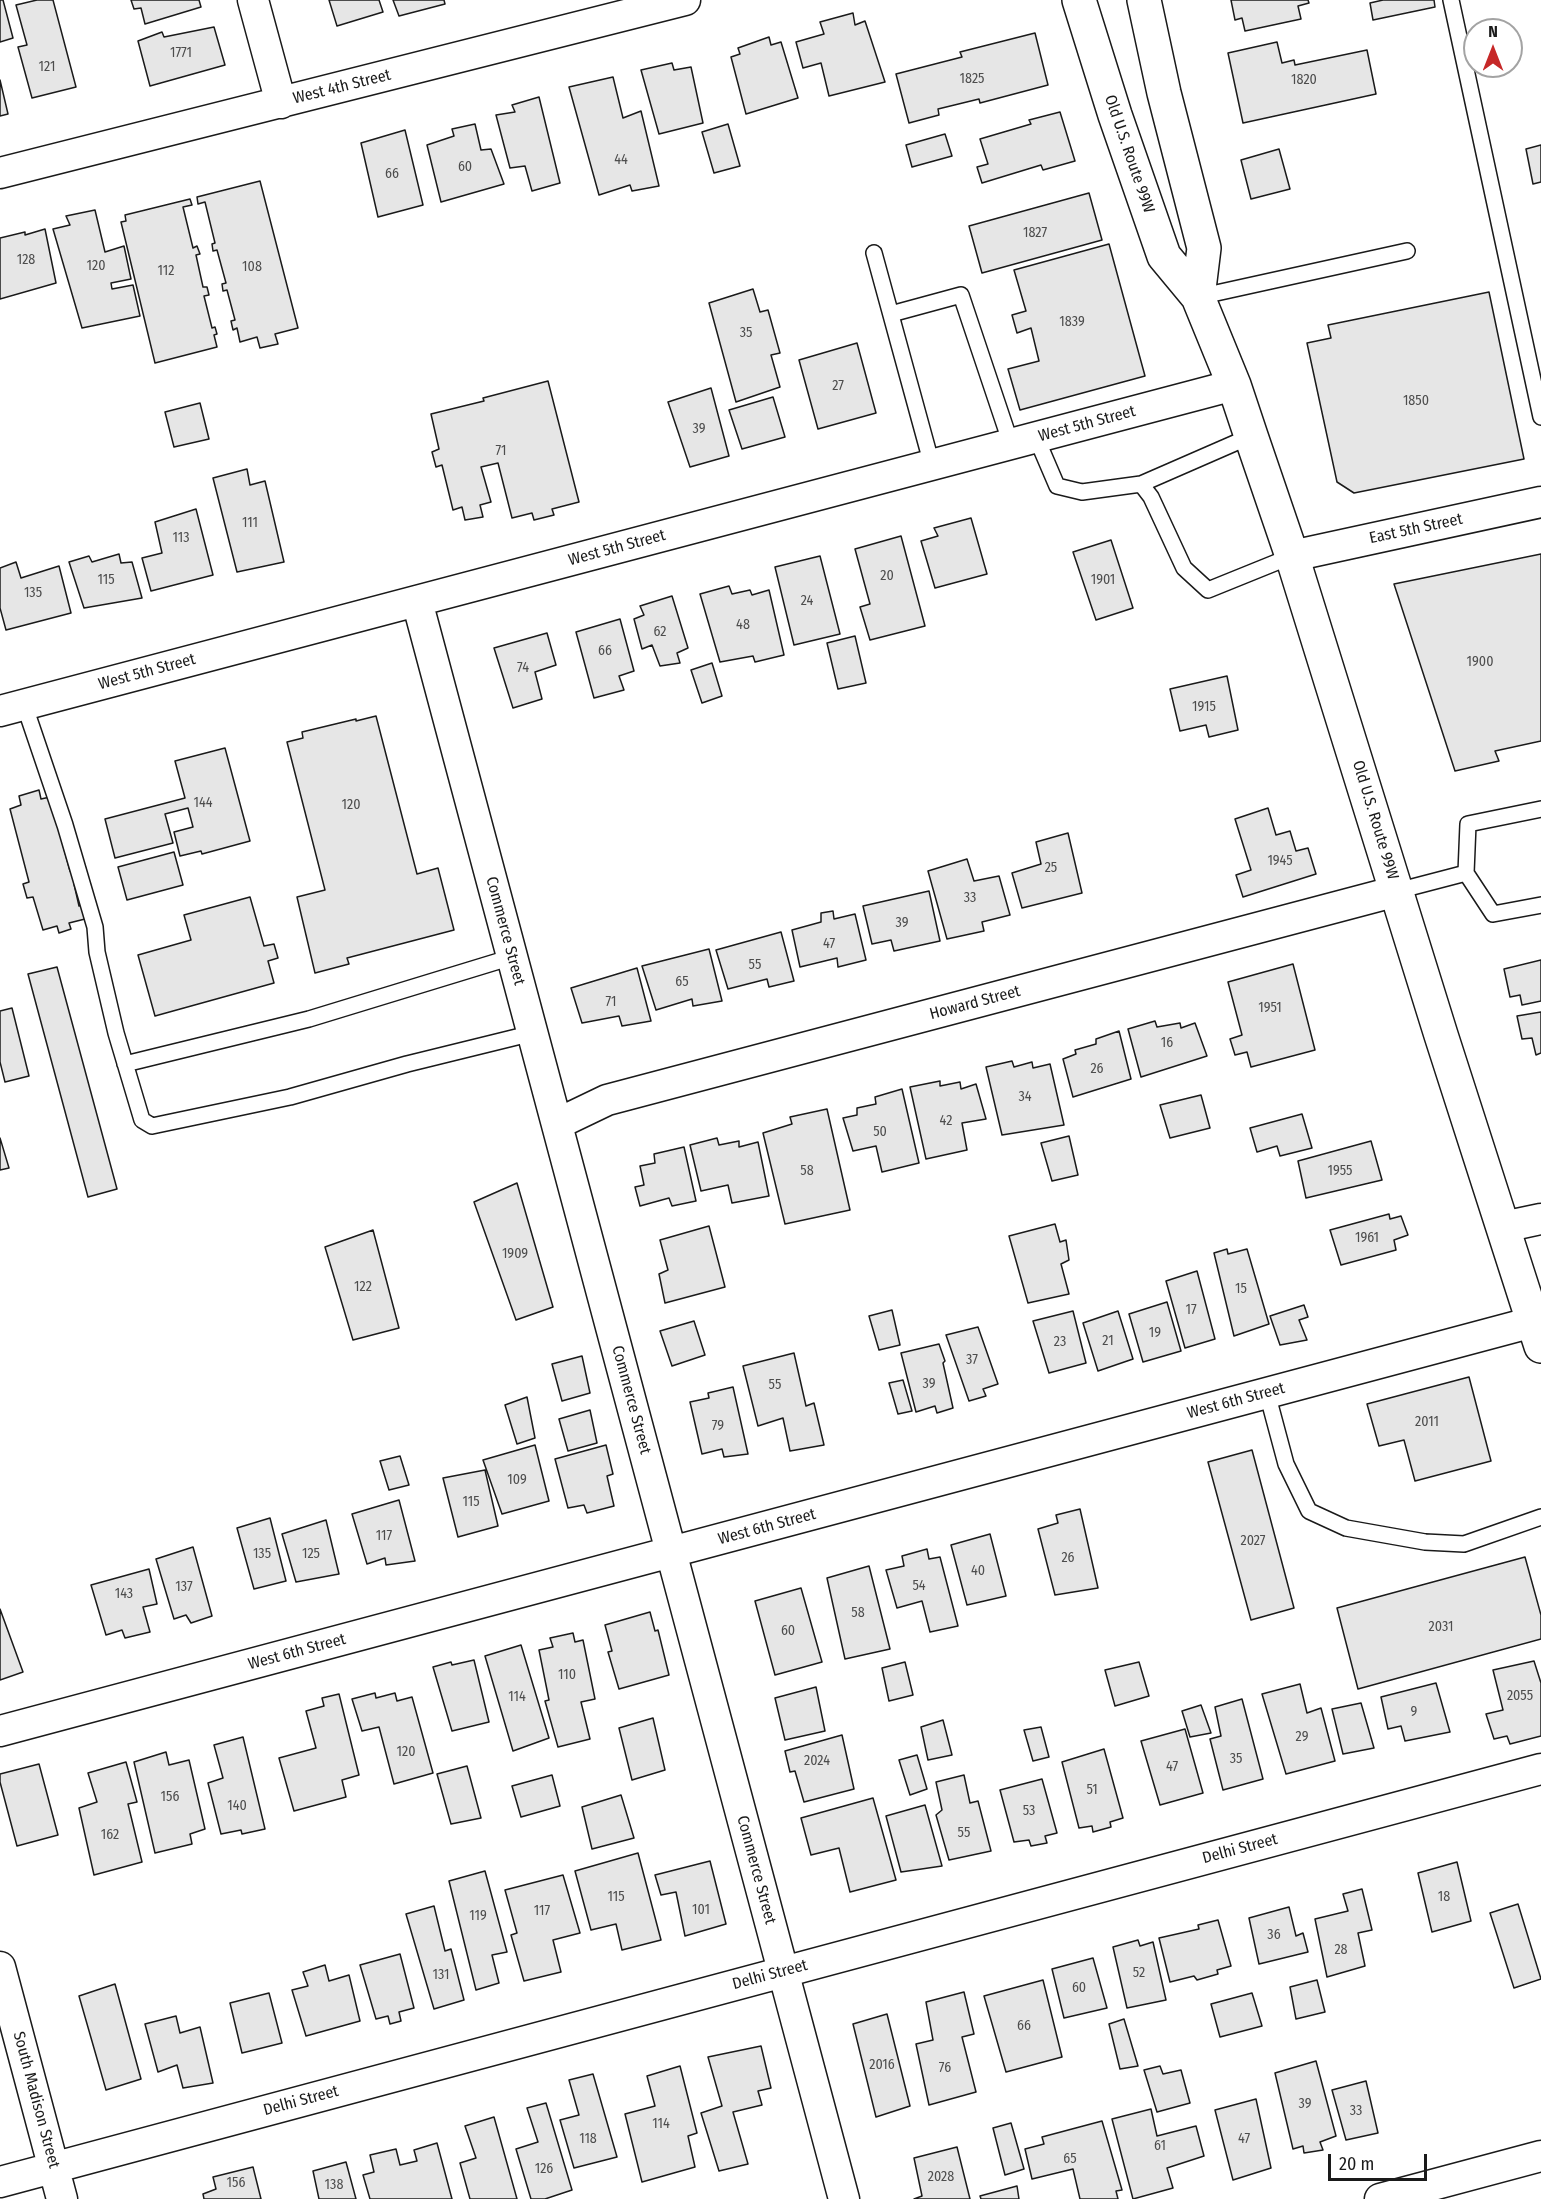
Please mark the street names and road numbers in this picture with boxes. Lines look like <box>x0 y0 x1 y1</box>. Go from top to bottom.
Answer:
street label: West 4th Street <box>291 66 393 108</box>
street label: Old U.S. Route 99W <box>1100 92 1158 216</box>
street label: West 5th Street <box>1036 402 1138 446</box>
street label: East 5th Street <box>1368 510 1464 548</box>
street label: West 5th Street <box>566 526 668 570</box>
street label: West 5th Street <box>96 650 198 694</box>
street label: Old U.S. Route 99W <box>1348 758 1402 882</box>
street label: Commerce Street <box>481 875 529 987</box>
street label: Howard Street <box>928 982 1022 1024</box>
street label: Commerce Street <box>607 1344 655 1456</box>
street label: West 6th Street <box>1185 1379 1287 1423</box>
street label: West 6th Street <box>716 1505 818 1549</box>
street label: West 6th Street <box>246 1630 348 1674</box>
street label: Commerce Street <box>732 1814 780 1926</box>
street label: Delhi Street <box>1200 1830 1280 1868</box>
street label: Delhi Street <box>730 1956 810 1994</box>
street label: South Madison Street <box>9 2030 63 2170</box>
street label: Delhi Street <box>261 2082 341 2120</box>

